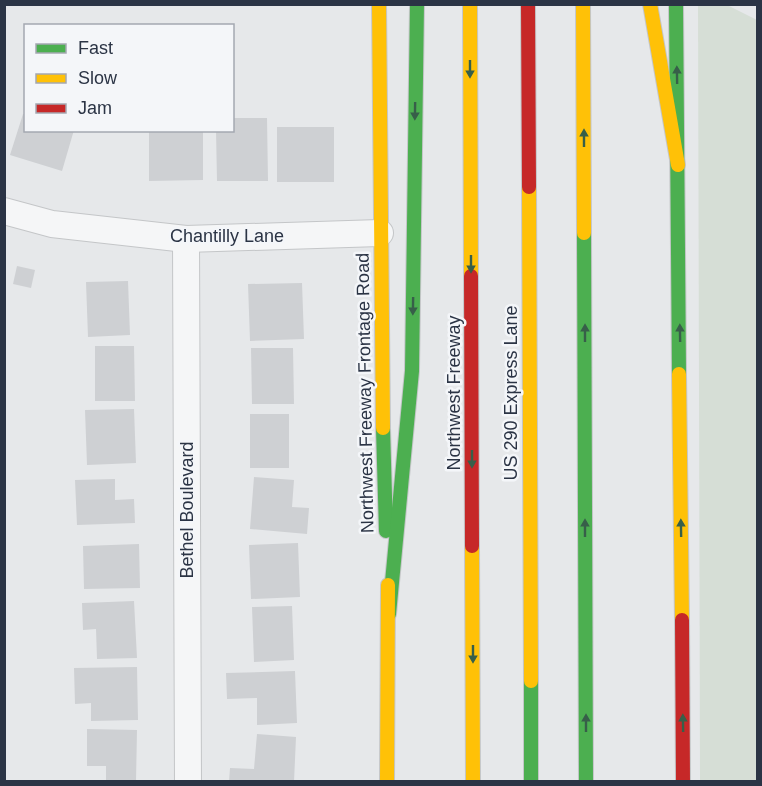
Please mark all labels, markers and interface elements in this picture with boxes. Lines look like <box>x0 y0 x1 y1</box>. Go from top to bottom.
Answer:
legend <box>24 24 234 132</box>
text: Fast <box>78 38 113 58</box>
one-way arrow <box>465 59 475 78</box>
one-way arrow <box>672 66 682 85</box>
text: Slow <box>78 68 118 88</box>
text: Jam <box>78 98 112 118</box>
one-way arrow <box>410 102 420 121</box>
one-way arrow <box>579 129 589 148</box>
street label: Chantilly Lane <box>170 226 284 246</box>
street label: Northwest Freeway Frontage Road <box>353 253 377 533</box>
one-way arrow <box>466 254 476 273</box>
one-way arrow <box>408 297 418 316</box>
street label: US 290 Express Lane <box>501 305 521 481</box>
street label: Northwest Freeway <box>444 315 464 471</box>
one-way arrow <box>580 324 590 343</box>
one-way arrow <box>675 324 685 343</box>
street label: Bethel Boulevard <box>177 441 197 579</box>
one-way arrow <box>467 449 477 468</box>
one-way arrow <box>580 519 590 538</box>
one-way arrow <box>677 519 686 538</box>
one-way arrow <box>468 644 478 663</box>
one-way arrow <box>581 714 591 733</box>
one-way arrow <box>678 714 688 733</box>

